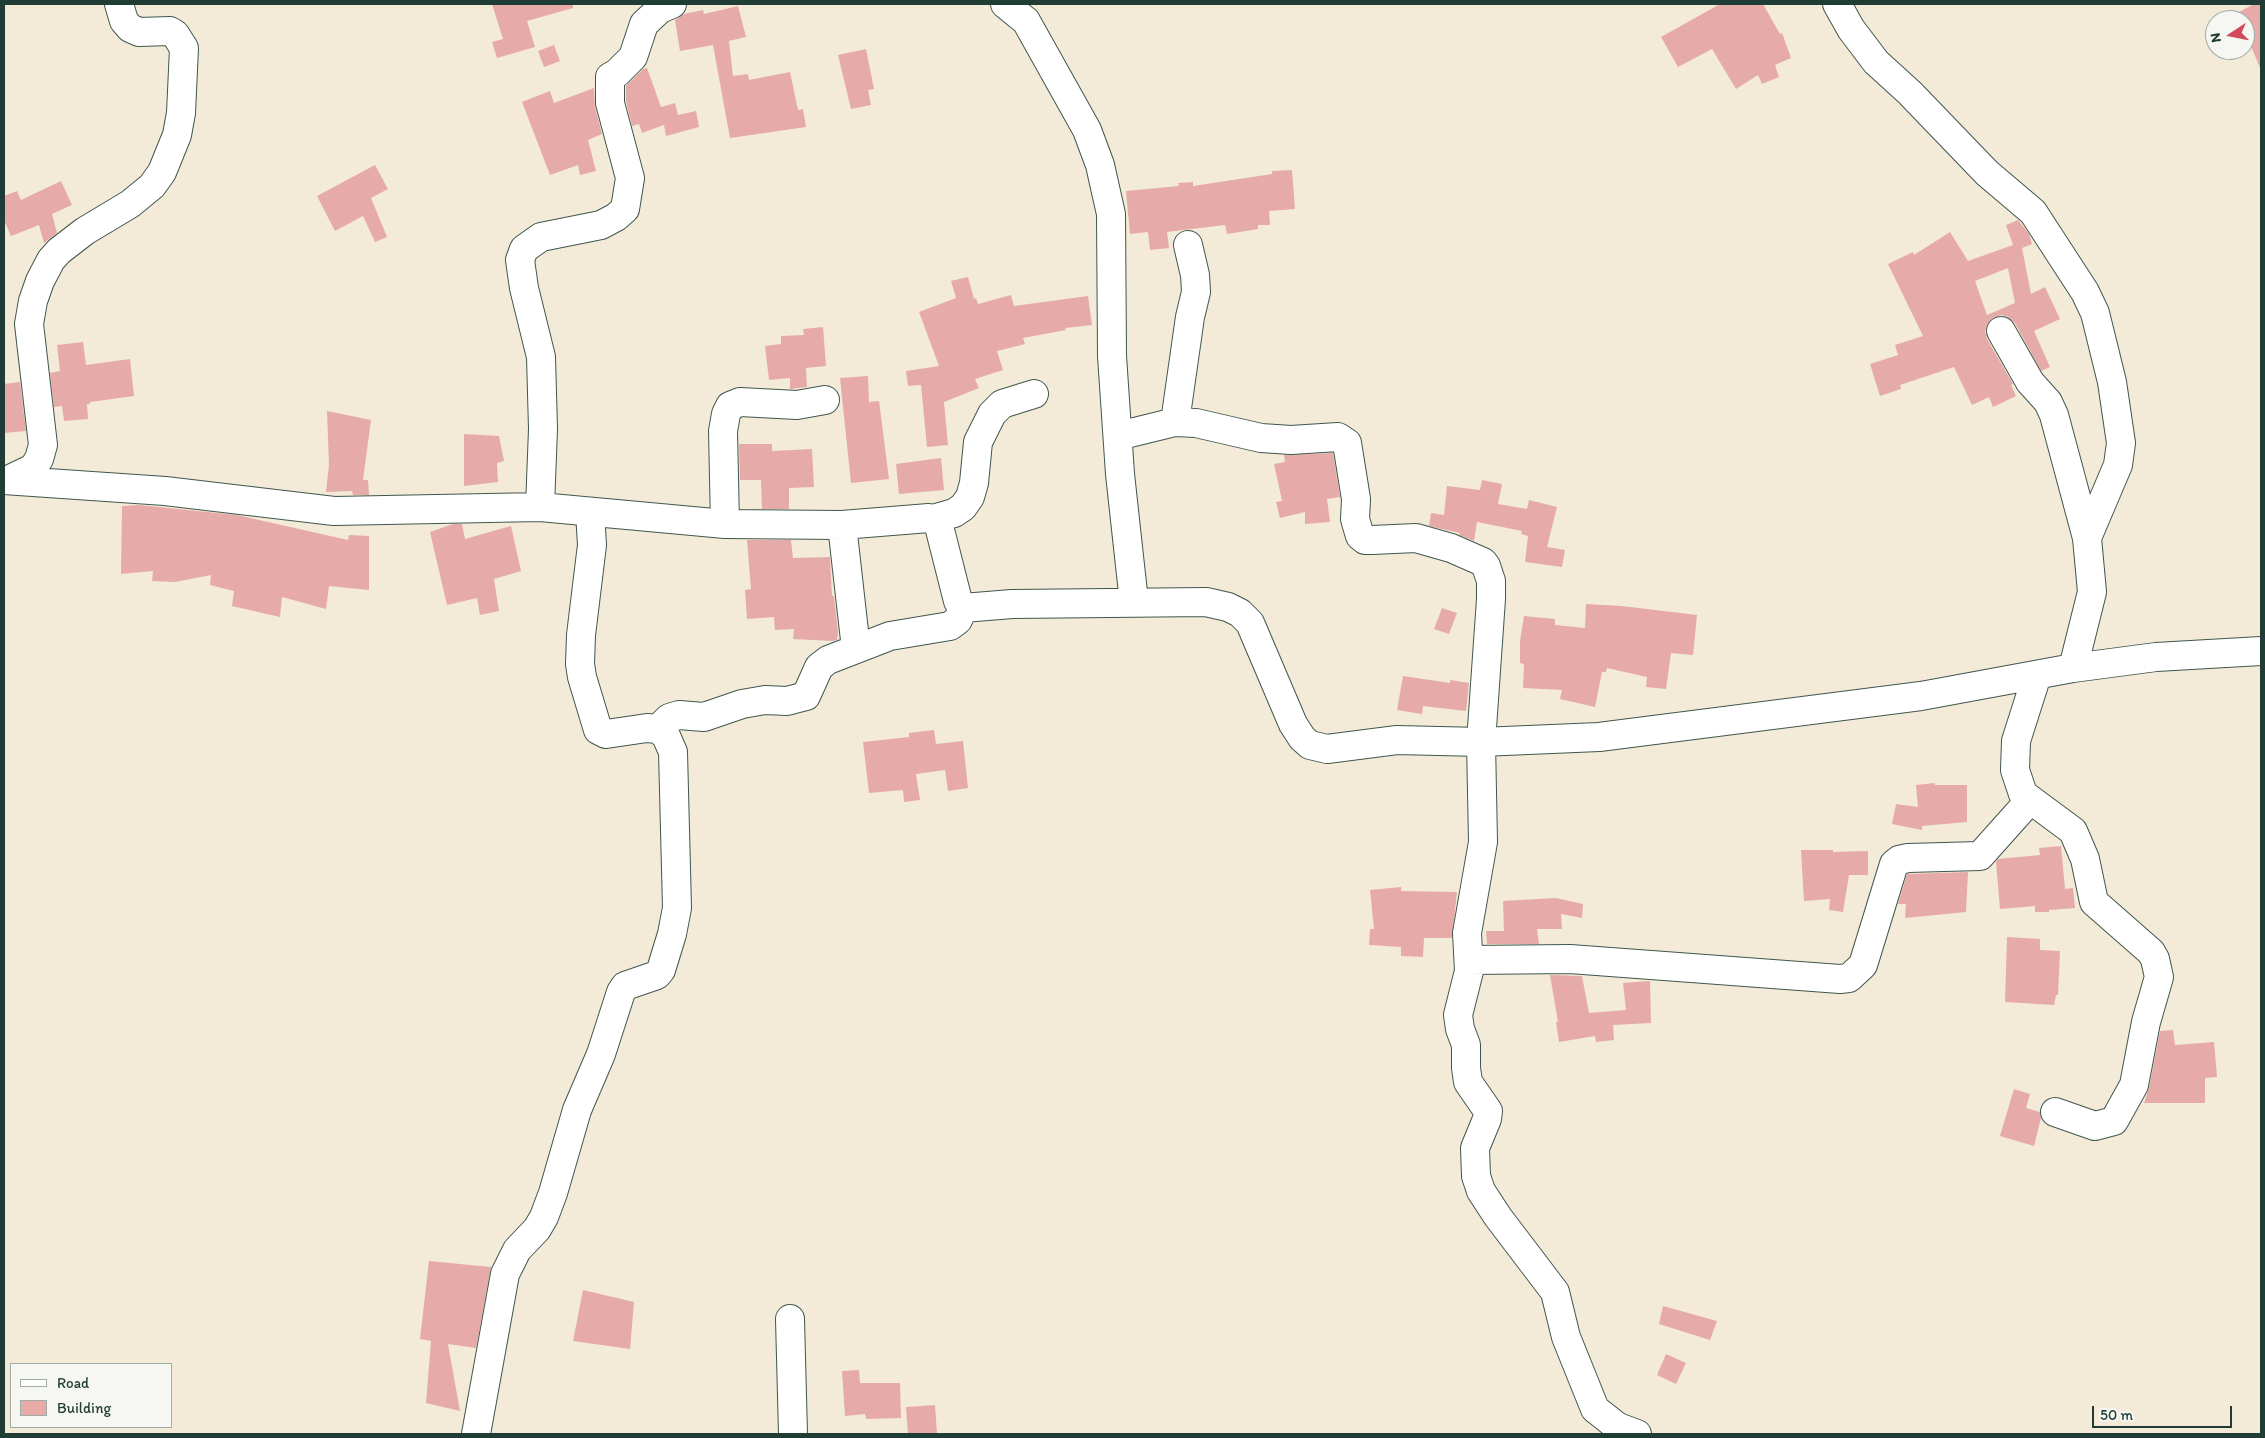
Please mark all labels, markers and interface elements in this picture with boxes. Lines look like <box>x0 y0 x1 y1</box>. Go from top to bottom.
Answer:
north arrow <box>2205 10 2255 60</box>
text: N <box>2207 32 2225 44</box>
legend <box>10 1363 172 1428</box>
text: Road <box>57 1374 89 1392</box>
scale bar <box>2095 1396 2235 1428</box>
text: Building <box>57 1399 111 1417</box>
text: 50 m <box>2100 1406 2133 1424</box>

